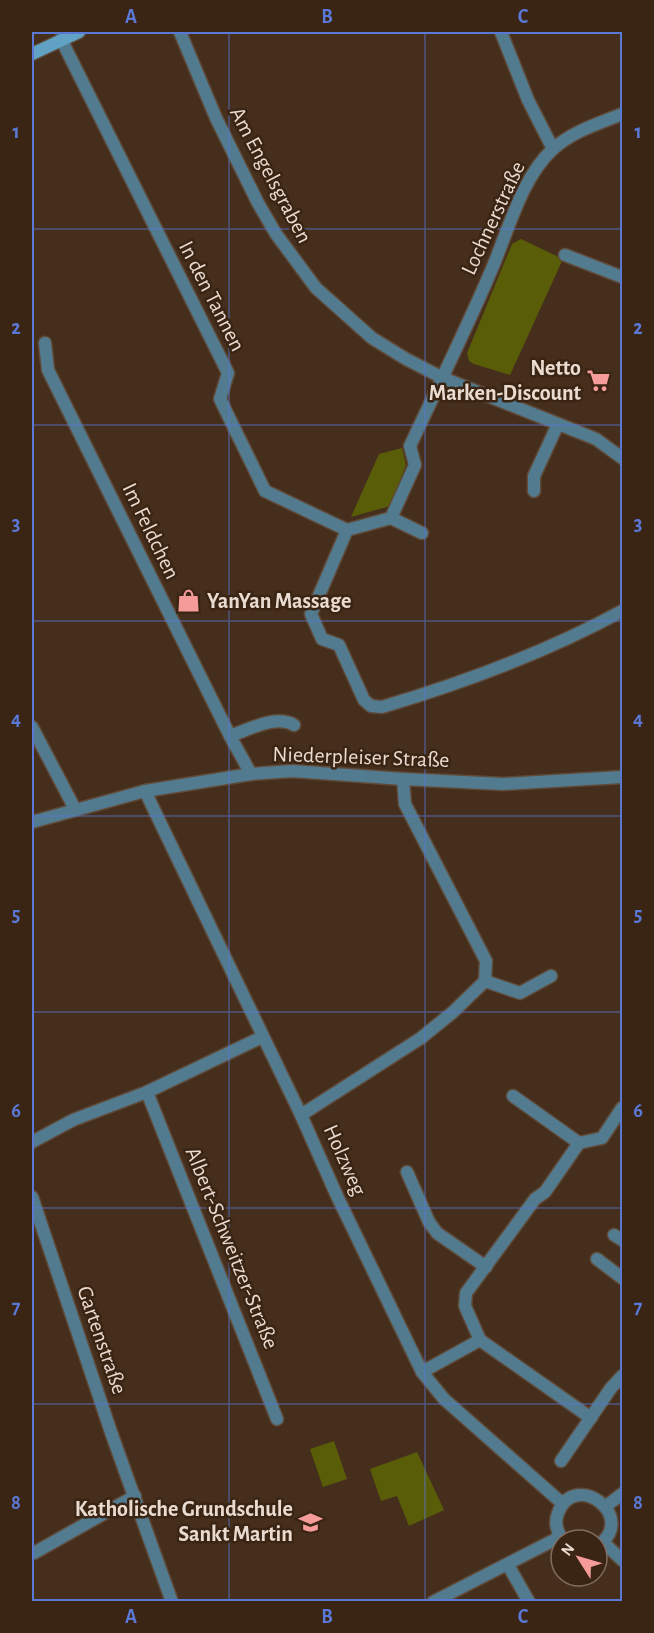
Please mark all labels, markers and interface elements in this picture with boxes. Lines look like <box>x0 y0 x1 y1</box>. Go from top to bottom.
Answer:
text: A <box>125 7 137 27</box>
text: B <box>321 7 333 27</box>
text: C <box>518 7 529 27</box>
street label: Am Engelsgraben <box>226 103 316 247</box>
text: 1 <box>12 122 20 142</box>
text: 1 <box>634 122 642 142</box>
street label: Lochnerstraße <box>457 158 529 278</box>
street label: In den Tannen <box>175 237 249 355</box>
text: 2 <box>11 318 21 338</box>
text: 2 <box>633 318 643 338</box>
place label: Netto Marken-Discount <box>429 357 582 404</box>
supermarket icon: Netto Marken-Discount <box>586 368 612 394</box>
street label: Im Feldchen <box>118 479 184 583</box>
text: 3 <box>12 514 20 534</box>
text: 3 <box>634 514 642 534</box>
shop icon: YanYan Massage <box>176 588 202 614</box>
place label: YanYan Massage <box>207 590 351 612</box>
text: 4 <box>11 709 21 729</box>
text: 4 <box>633 709 643 729</box>
street label: Niederpleiser Straße <box>272 743 450 771</box>
text: 5 <box>12 905 20 925</box>
text: 5 <box>634 905 642 925</box>
text: 6 <box>11 1101 21 1121</box>
text: 6 <box>633 1101 643 1121</box>
street label: Holzweg <box>320 1121 370 1199</box>
street label: Albert-Schweitzer-Straße <box>181 1144 283 1352</box>
street label: Gartenstraße <box>73 1283 131 1397</box>
text: 7 <box>12 1297 21 1317</box>
text: 7 <box>634 1297 643 1317</box>
text: 8 <box>11 1493 21 1513</box>
text: 8 <box>633 1493 643 1513</box>
place label: Katholische Grundschule Sankt Martin <box>75 1498 293 1545</box>
school or university icon: Katholische Grundschule Sankt Martin <box>298 1509 324 1535</box>
north arrow <box>549 1528 609 1588</box>
text: N <box>558 1540 578 1559</box>
text: A <box>125 1607 137 1627</box>
text: B <box>321 1607 333 1627</box>
text: C <box>518 1607 529 1627</box>

